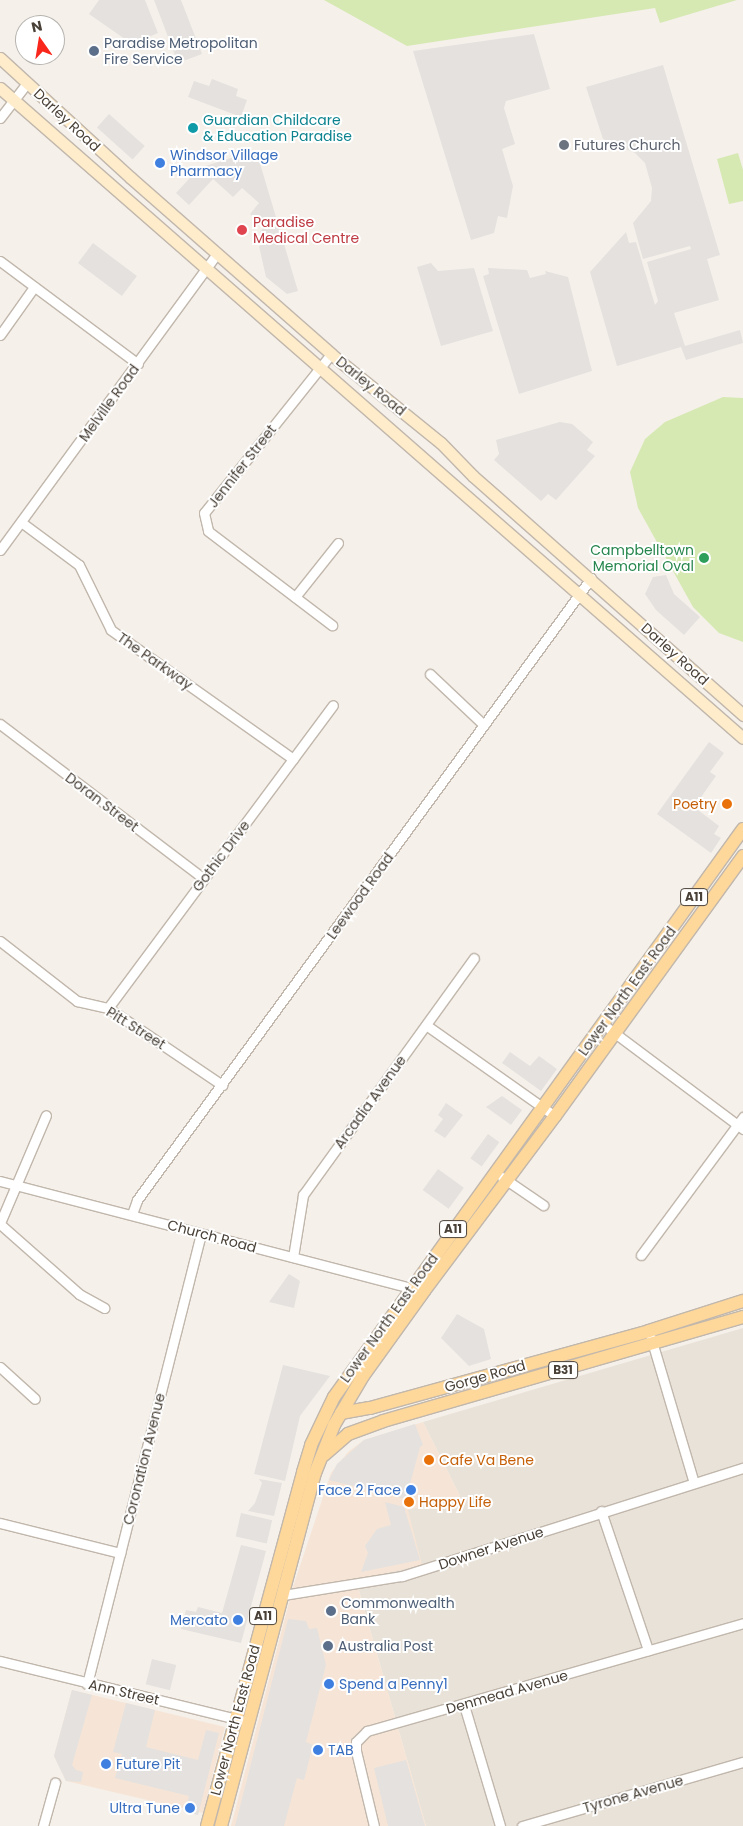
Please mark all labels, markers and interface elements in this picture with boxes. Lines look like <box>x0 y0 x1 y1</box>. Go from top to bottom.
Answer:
north arrow <box>15 15 65 65</box>
text: N <box>29 15 44 37</box>
place label: Paradise Metropolitan Fire Service <box>104 35 258 68</box>
marker: Paradise Metropolitan Fire Service <box>88 45 100 57</box>
street label: Darley Road <box>30 85 104 155</box>
place label: Guardian Childcare & Education Paradise <box>203 112 352 144</box>
marker: Guardian Childcare & Education Paradise <box>187 122 199 134</box>
place label: Futures Church <box>574 137 680 153</box>
marker: Futures Church <box>558 139 570 151</box>
place label: Windsor Village Pharmacy <box>170 147 278 180</box>
marker: Windsor Village Pharmacy <box>154 157 166 169</box>
place label: Paradise Medical Centre <box>253 214 359 246</box>
marker: Paradise Medical Centre <box>235 223 249 237</box>
street label: Darley Road <box>333 353 409 419</box>
street label: Melville Road <box>75 361 143 445</box>
street label: Jennifer Street <box>204 421 280 511</box>
place label: Campbelltown Memorial Oval <box>590 542 694 574</box>
marker: Campbelltown Memorial Oval <box>698 552 710 564</box>
street label: Darley Road <box>638 619 712 689</box>
street label: The Parkway <box>114 629 196 693</box>
street label: Doran Street <box>62 769 142 835</box>
place label: Poetry <box>673 796 717 812</box>
marker: Poetry <box>721 798 733 810</box>
street label: Gothic Drive <box>189 817 253 895</box>
street label: Leewood Road <box>323 850 397 942</box>
road number: A11 <box>679 888 709 906</box>
street label: Lower North East Road <box>575 923 679 1059</box>
street label: Pitt Street <box>103 1003 169 1053</box>
street label: Arcadia Avenue <box>330 1052 410 1152</box>
street label: Church Road <box>166 1216 258 1256</box>
road number: A11 <box>438 1220 468 1238</box>
street label: Lower North East Road <box>337 1250 441 1386</box>
street label: Gorge Road <box>443 1356 527 1396</box>
road number: B31 <box>548 1360 578 1380</box>
street label: Coronation Avenue <box>120 1391 168 1527</box>
place label: Cafe Va Bene <box>439 1452 534 1468</box>
marker: Cafe Va Bene <box>423 1454 435 1466</box>
place label: Face 2 Face <box>318 1482 401 1498</box>
marker: Face 2 Face <box>405 1484 417 1496</box>
place label: Happy Life <box>419 1494 491 1510</box>
marker: Happy Life <box>403 1496 415 1508</box>
street label: Downer Avenue <box>436 1523 546 1573</box>
place label: Commonwealth Bank <box>341 1595 455 1628</box>
marker: Commonwealth Bank <box>325 1605 337 1617</box>
road number: A11 <box>248 1606 278 1625</box>
place label: Mercato <box>170 1612 228 1628</box>
marker: Mercato <box>232 1614 244 1626</box>
place label: Australia Post <box>338 1638 433 1654</box>
marker: Australia Post <box>322 1640 334 1652</box>
street label: Lower North East Road <box>207 1643 263 1797</box>
street label: Denmead Avenue <box>444 1667 570 1717</box>
street label: Ann Street <box>87 1676 161 1708</box>
place label: Spend a Penny1 <box>339 1676 448 1692</box>
marker: Spend a Penny1 <box>323 1678 335 1690</box>
place label: TAB <box>328 1742 354 1758</box>
marker: TAB <box>312 1744 324 1756</box>
place label: Future Pit <box>116 1756 180 1772</box>
marker: Future Pit <box>100 1758 112 1770</box>
street label: Tyrone Avenue <box>581 1772 685 1816</box>
place label: Ultra Tune <box>109 1800 180 1816</box>
marker: Ultra Tune <box>184 1802 196 1814</box>

